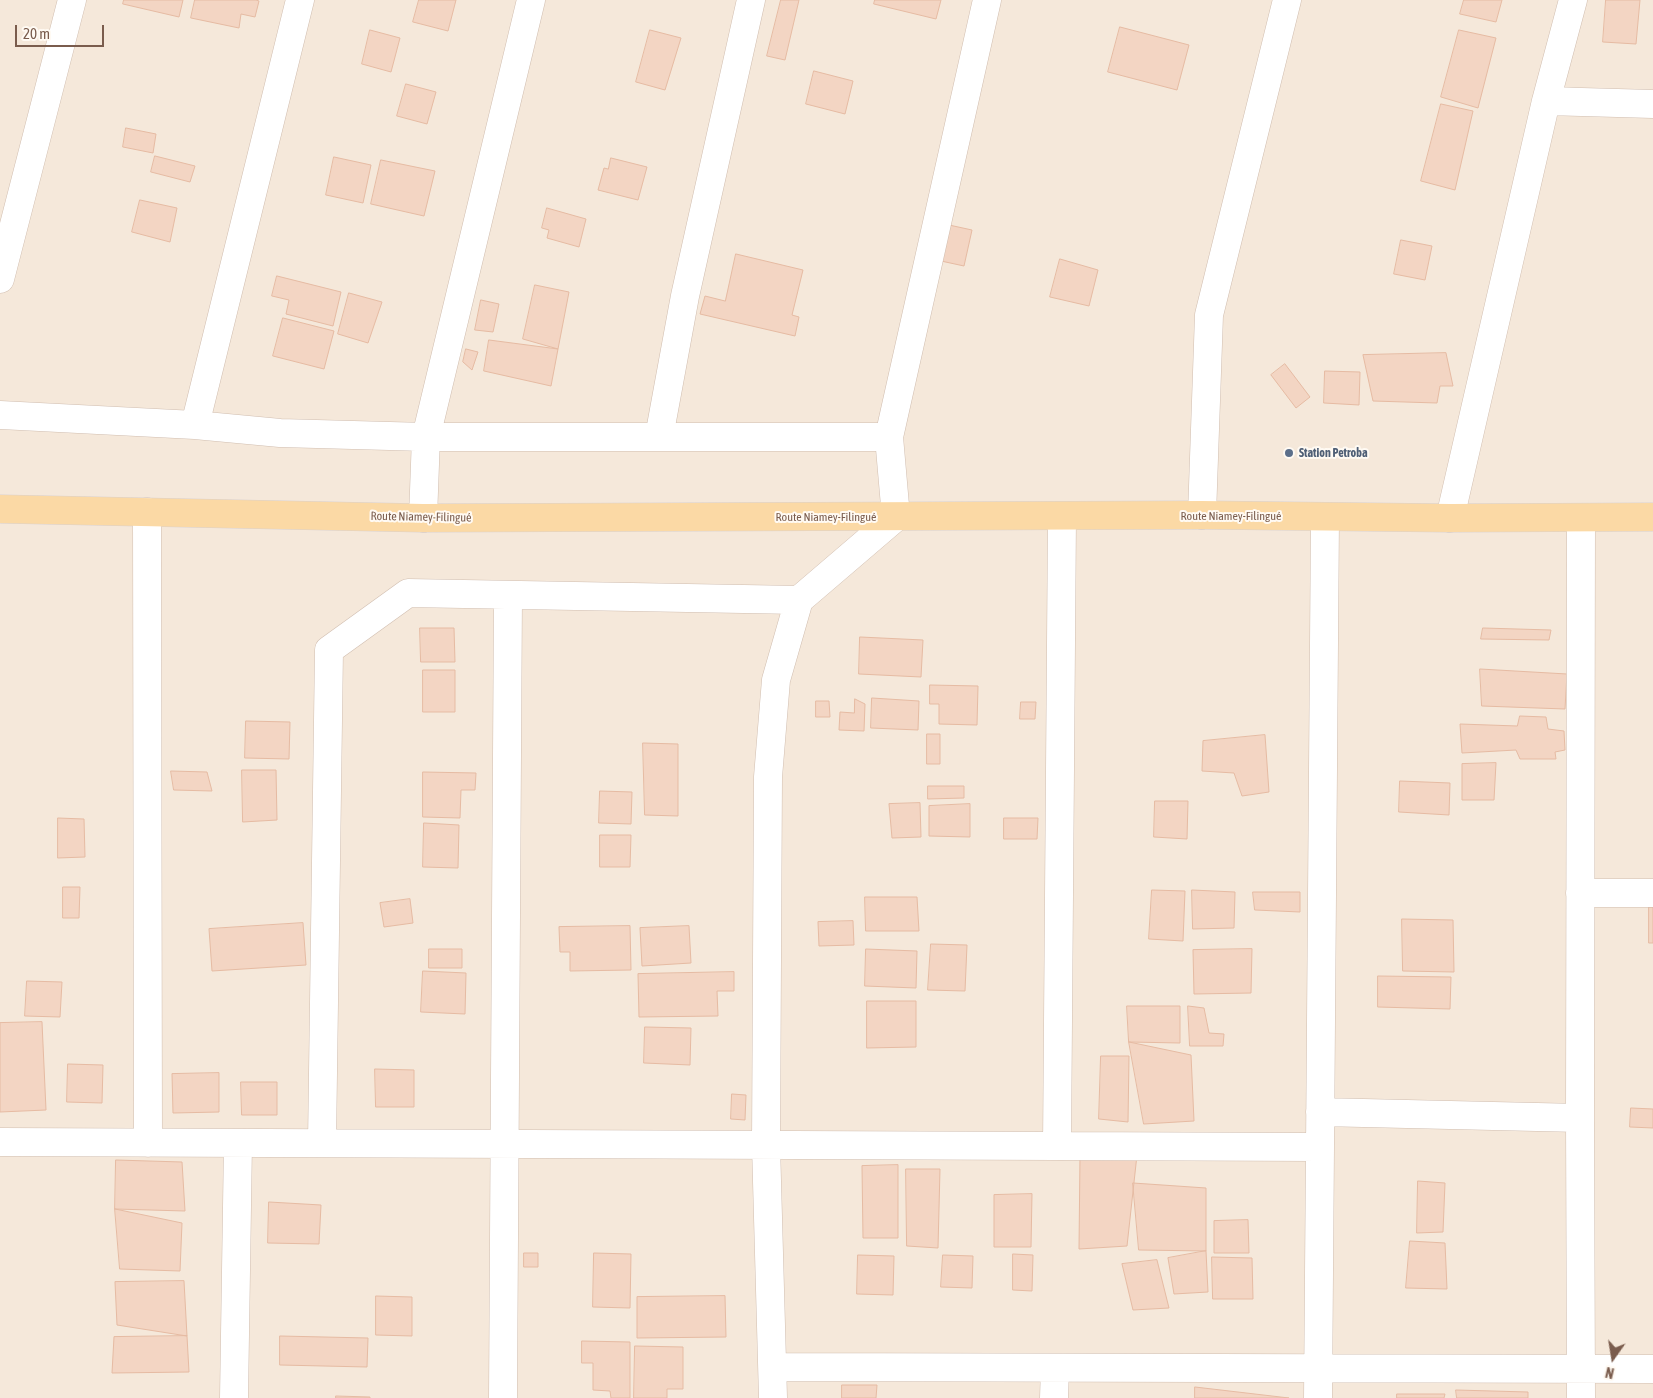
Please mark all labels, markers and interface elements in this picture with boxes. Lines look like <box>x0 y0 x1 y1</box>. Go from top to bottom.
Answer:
scale bar <box>18 15 106 47</box>
text: 20 m <box>23 25 50 42</box>
place label: Station Petroba <box>1299 446 1368 460</box>
marker: Station Petroba <box>1283 447 1295 459</box>
street label: Route Niamey-Filingué <box>370 509 472 525</box>
street label: Route Niamey-Filingué <box>1181 509 1281 523</box>
street label: Route Niamey-Filingué <box>776 510 876 524</box>
north arrow <box>1588 1333 1638 1383</box>
text: N <box>1604 1364 1615 1381</box>

